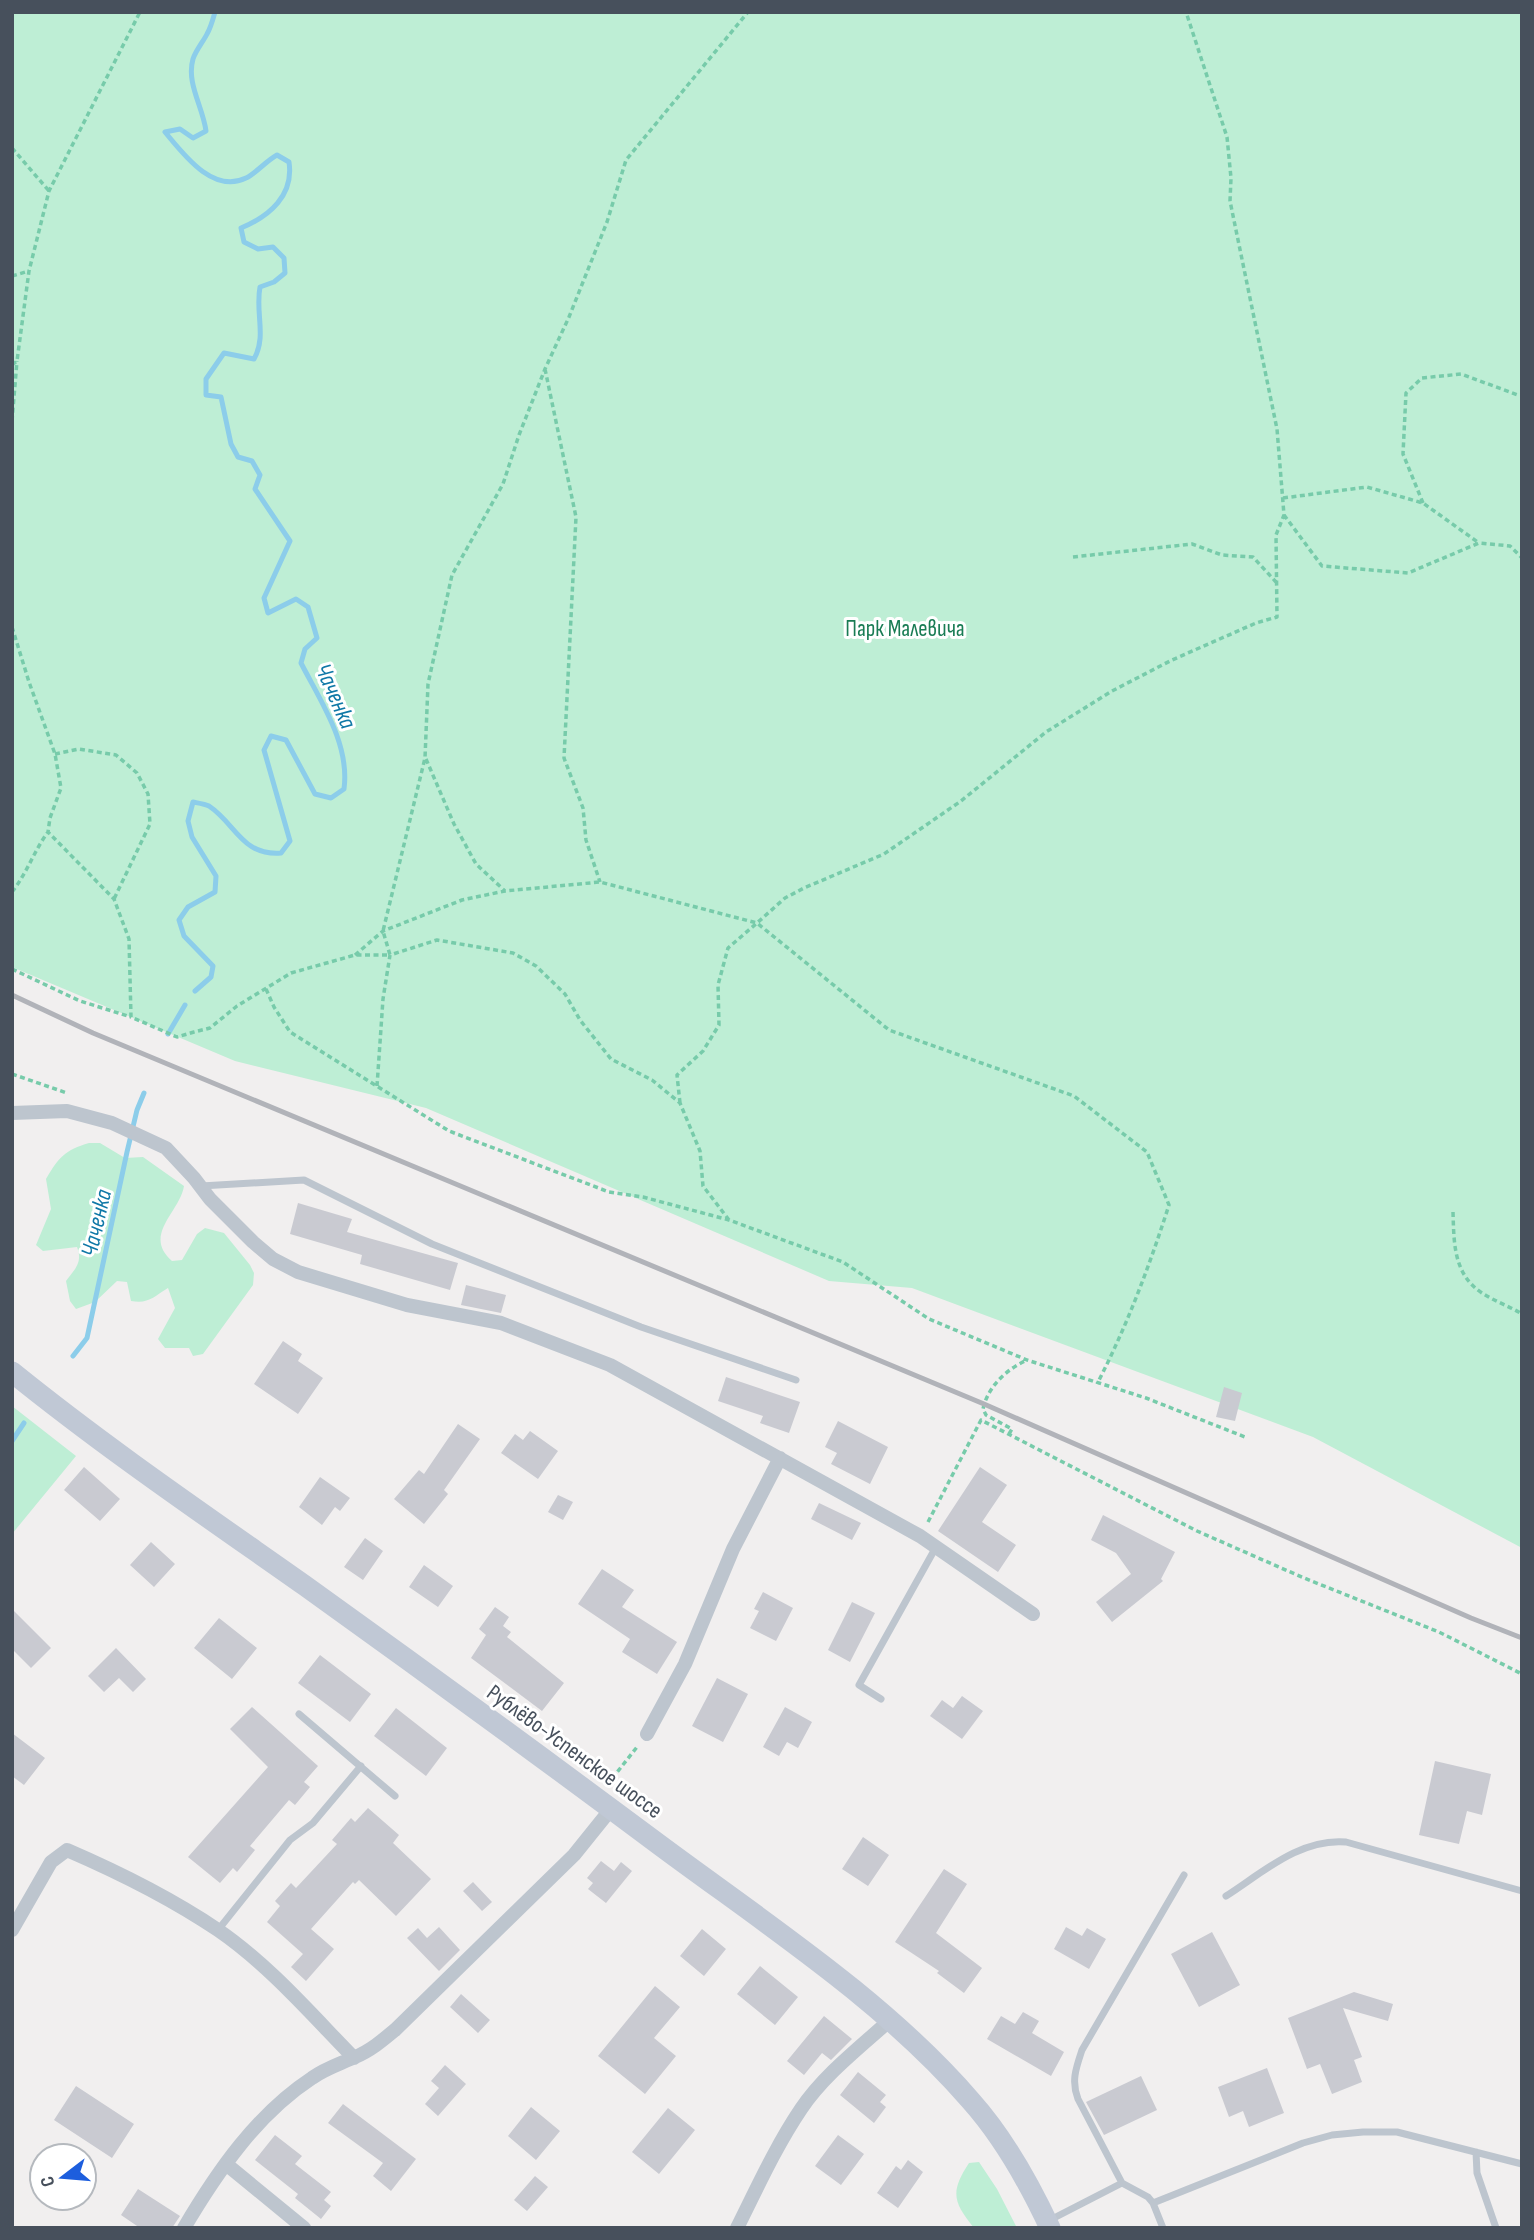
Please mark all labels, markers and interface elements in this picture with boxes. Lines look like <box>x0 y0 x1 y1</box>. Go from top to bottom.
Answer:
park label: Парк Малевича <box>845 615 965 643</box>
water label: Чаченка <box>308 659 363 734</box>
water label: Чаченка <box>75 1186 118 1260</box>
street label: Рублёво-Успенское шоссе <box>481 1679 668 1825</box>
north arrow <box>28 2142 98 2212</box>
text: С <box>36 2173 60 2189</box>

